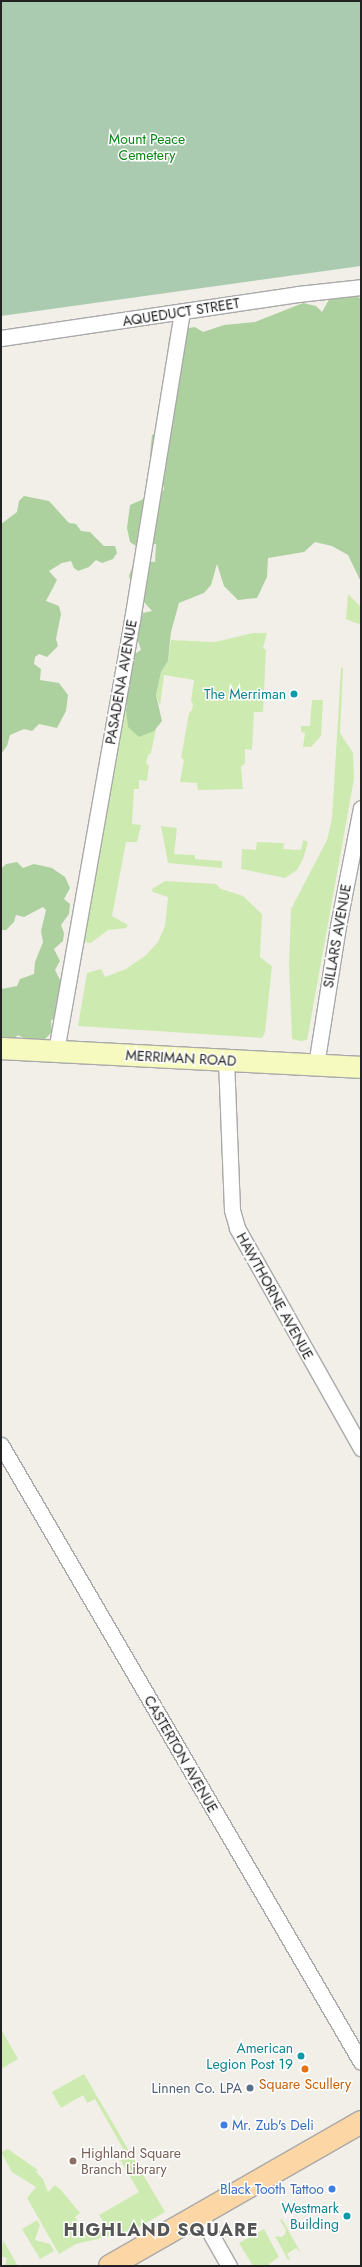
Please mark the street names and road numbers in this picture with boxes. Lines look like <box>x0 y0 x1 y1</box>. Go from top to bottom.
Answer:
street label: AQUEDUCT STREET <box>121 294 241 330</box>
street label: PASADENA AVENUE <box>102 618 140 746</box>
street label: SILLARS AVENUE <box>320 883 354 989</box>
street label: MERRIMAN ROAD <box>125 1047 237 1069</box>
street label: HAWTHORNE AVENUE <box>233 1230 317 1362</box>
street label: CASTERTON AVENUE <box>141 1692 221 1816</box>

